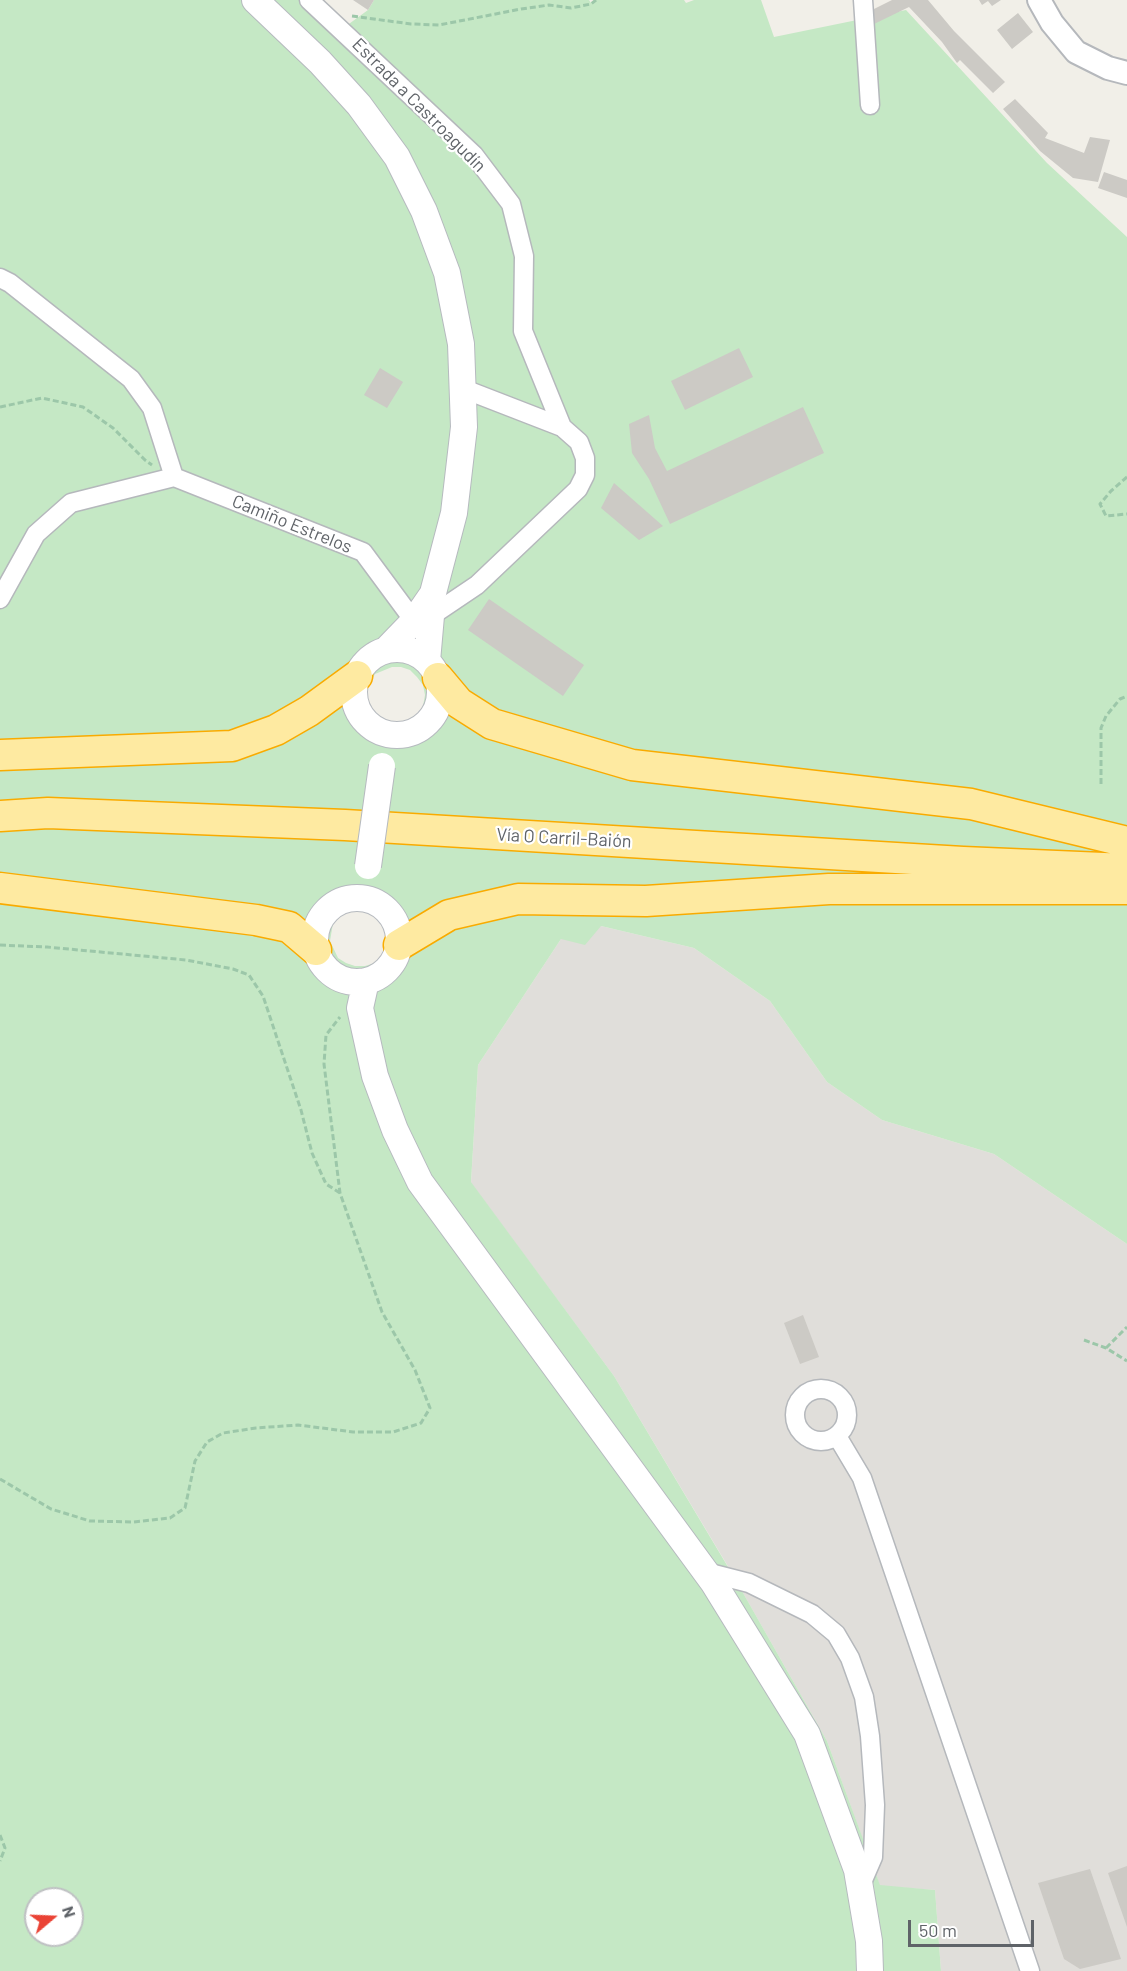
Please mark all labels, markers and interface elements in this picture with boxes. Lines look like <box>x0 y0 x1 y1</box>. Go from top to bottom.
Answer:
street label: Estrada a Castroagudín <box>348 34 490 176</box>
street label: Camiño Estrelos <box>229 490 355 558</box>
street label: Vía O Carril-Baión <box>496 824 632 852</box>
north arrow <box>24 1887 84 1947</box>
text: N <box>59 1903 80 1920</box>
scale bar <box>911 1908 1037 1946</box>
text: 50 m <box>919 1919 957 1941</box>

